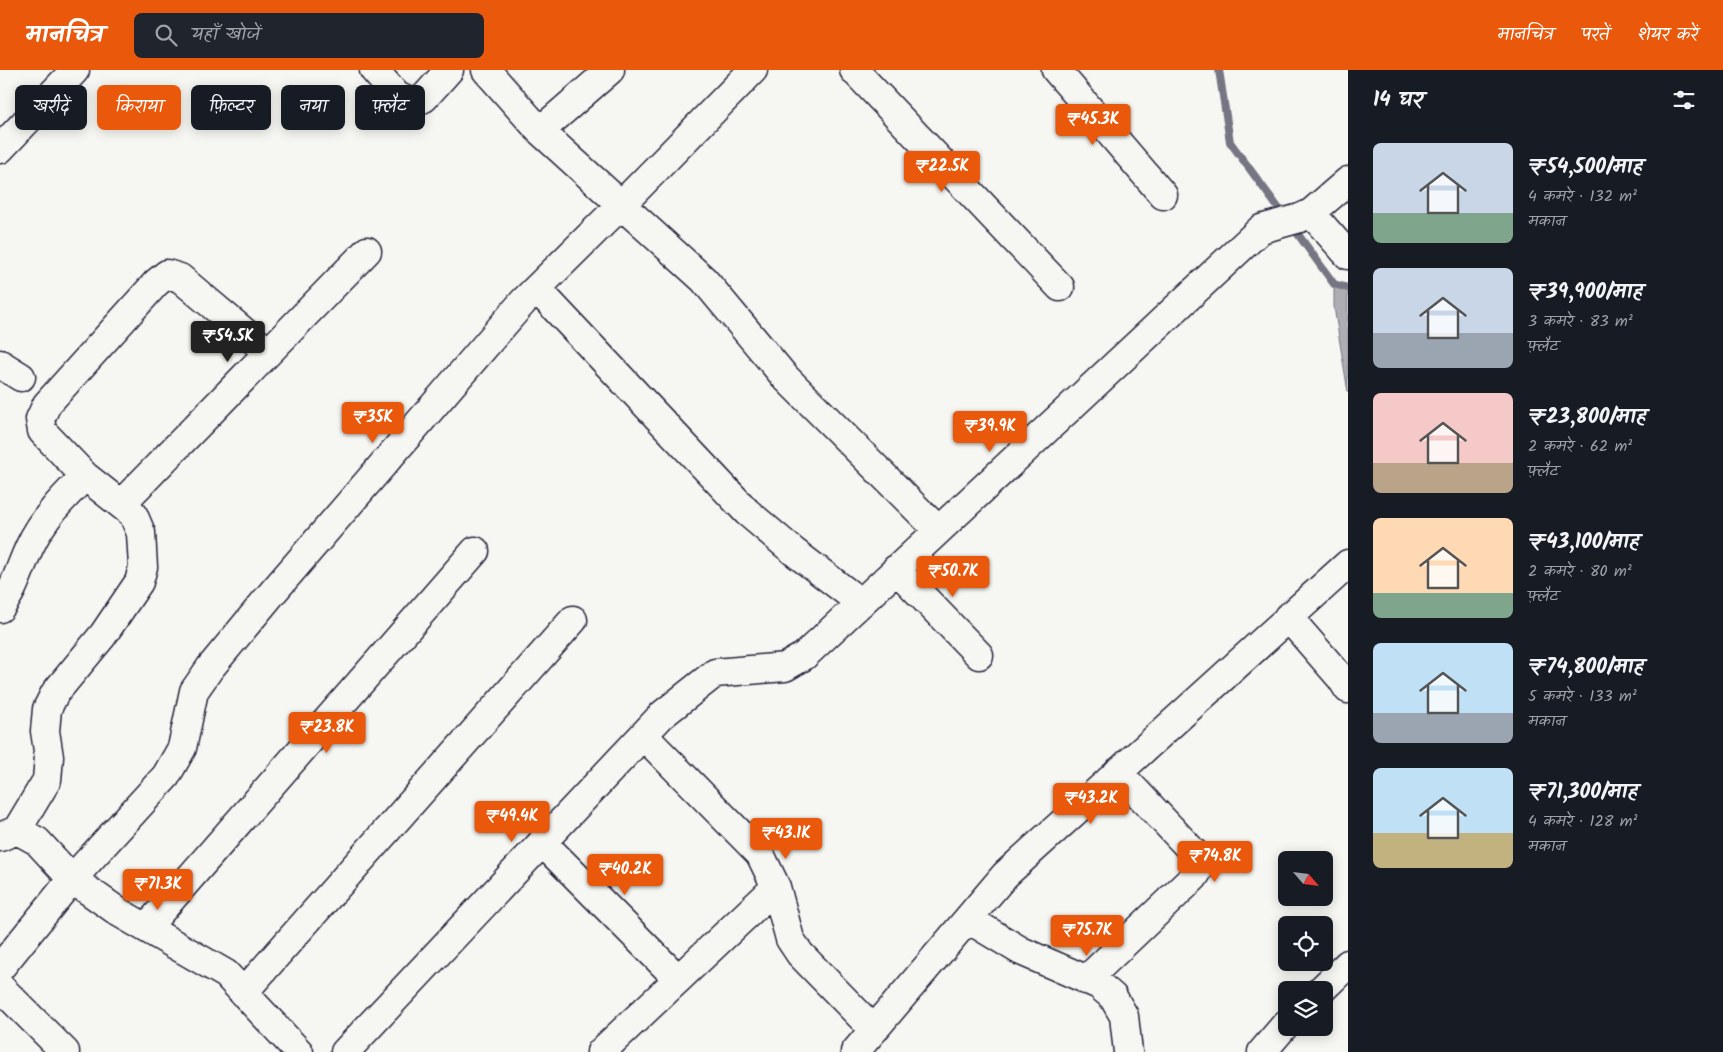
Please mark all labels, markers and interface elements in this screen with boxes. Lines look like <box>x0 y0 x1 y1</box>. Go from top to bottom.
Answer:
search box <box>134 13 484 58</box>
text: मानचित्र <box>25 16 104 55</box>
text: यहाँ खोजें <box>192 20 260 50</box>
icon: search <box>152 21 180 49</box>
text: मानचित्र <box>1498 21 1554 50</box>
text: परतें <box>1582 21 1609 50</box>
text: शेयर करें <box>1637 21 1698 50</box>
text: 14 घर <box>1373 84 1423 117</box>
chip: खरीदें <box>15 85 87 130</box>
chip: किराया <box>97 85 181 130</box>
chip: फ़िल्टर <box>191 85 271 130</box>
chip: नया <box>281 85 345 130</box>
chip: फ़्लैट <box>355 85 425 130</box>
icon: filters <box>1670 86 1698 114</box>
pin: ₹45.3K <box>1052 104 1134 146</box>
text: ₹45.3K <box>1067 107 1119 132</box>
pin: ₹22.5K <box>901 150 983 193</box>
text: ₹54,500/माह <box>1528 151 1643 184</box>
text: ₹22.5K <box>915 154 969 179</box>
icon: home <box>1413 163 1473 223</box>
text: 4 कमरे · 132 m² <box>1528 184 1637 209</box>
text: मकान <box>1528 209 1565 234</box>
text: ₹39,900/माह <box>1528 276 1643 309</box>
icon: home <box>1413 288 1473 348</box>
text: 3 कमरे · 83 m² <box>1528 309 1633 334</box>
pin: ₹54.5K <box>187 320 269 363</box>
text: ₹54.5K <box>202 324 254 349</box>
text: फ़्लैट <box>1528 334 1559 359</box>
text: ₹23,800/माह <box>1528 401 1646 434</box>
pin: ₹35K <box>343 402 403 444</box>
text: ₹35K <box>353 405 393 430</box>
pin: ₹39.9K <box>949 410 1031 453</box>
icon: home <box>1413 413 1473 473</box>
text: ₹39.9K <box>964 414 1016 439</box>
text: 2 कमरे · 62 m² <box>1528 434 1632 459</box>
text: फ़्लैट <box>1528 459 1559 484</box>
text: ₹43,100/माह <box>1528 526 1639 559</box>
icon: home <box>1413 538 1473 598</box>
pin: ₹50.7K <box>912 556 994 598</box>
text: ₹50.7K <box>927 559 979 584</box>
text: 2 कमरे · 80 m² <box>1528 559 1632 584</box>
text: फ़्लैट <box>1528 584 1559 609</box>
text: ₹74,800/माह <box>1528 651 1644 684</box>
icon: home <box>1413 663 1473 723</box>
text: 5 कमरे · 133 m² <box>1528 684 1637 709</box>
text: मकान <box>1528 709 1565 734</box>
pin: ₹23.8K <box>286 712 368 754</box>
text: ₹23.8K <box>300 715 354 740</box>
text: ₹71,300/माह <box>1528 776 1638 809</box>
pin: ₹43.2K <box>1050 782 1132 825</box>
text: ₹43.2K <box>1064 786 1118 811</box>
icon: home <box>1413 788 1473 848</box>
pin: ₹49.4K <box>471 800 553 843</box>
text: ₹49.4K <box>486 804 538 829</box>
text: 4 कमरे · 128 m² <box>1528 809 1638 834</box>
pin: ₹43.1K <box>745 818 827 860</box>
text: ₹43.1K <box>761 821 811 846</box>
text: मकान <box>1528 834 1565 859</box>
pin: ₹74.8K <box>1174 840 1256 883</box>
text: ₹74.8K <box>1188 844 1242 869</box>
north arrow <box>1278 851 1332 906</box>
map controls <box>1278 851 1333 1036</box>
pin: ₹40.2K <box>584 854 666 896</box>
text: ₹40.2K <box>598 857 652 882</box>
pin: ₹71.3K <box>117 868 199 911</box>
text: ₹71.3K <box>134 872 182 897</box>
pin: ₹75.7K <box>1046 914 1128 957</box>
button: locate <box>1278 916 1333 971</box>
text: ₹75.7K <box>1062 918 1112 943</box>
button: layers <box>1278 981 1333 1036</box>

